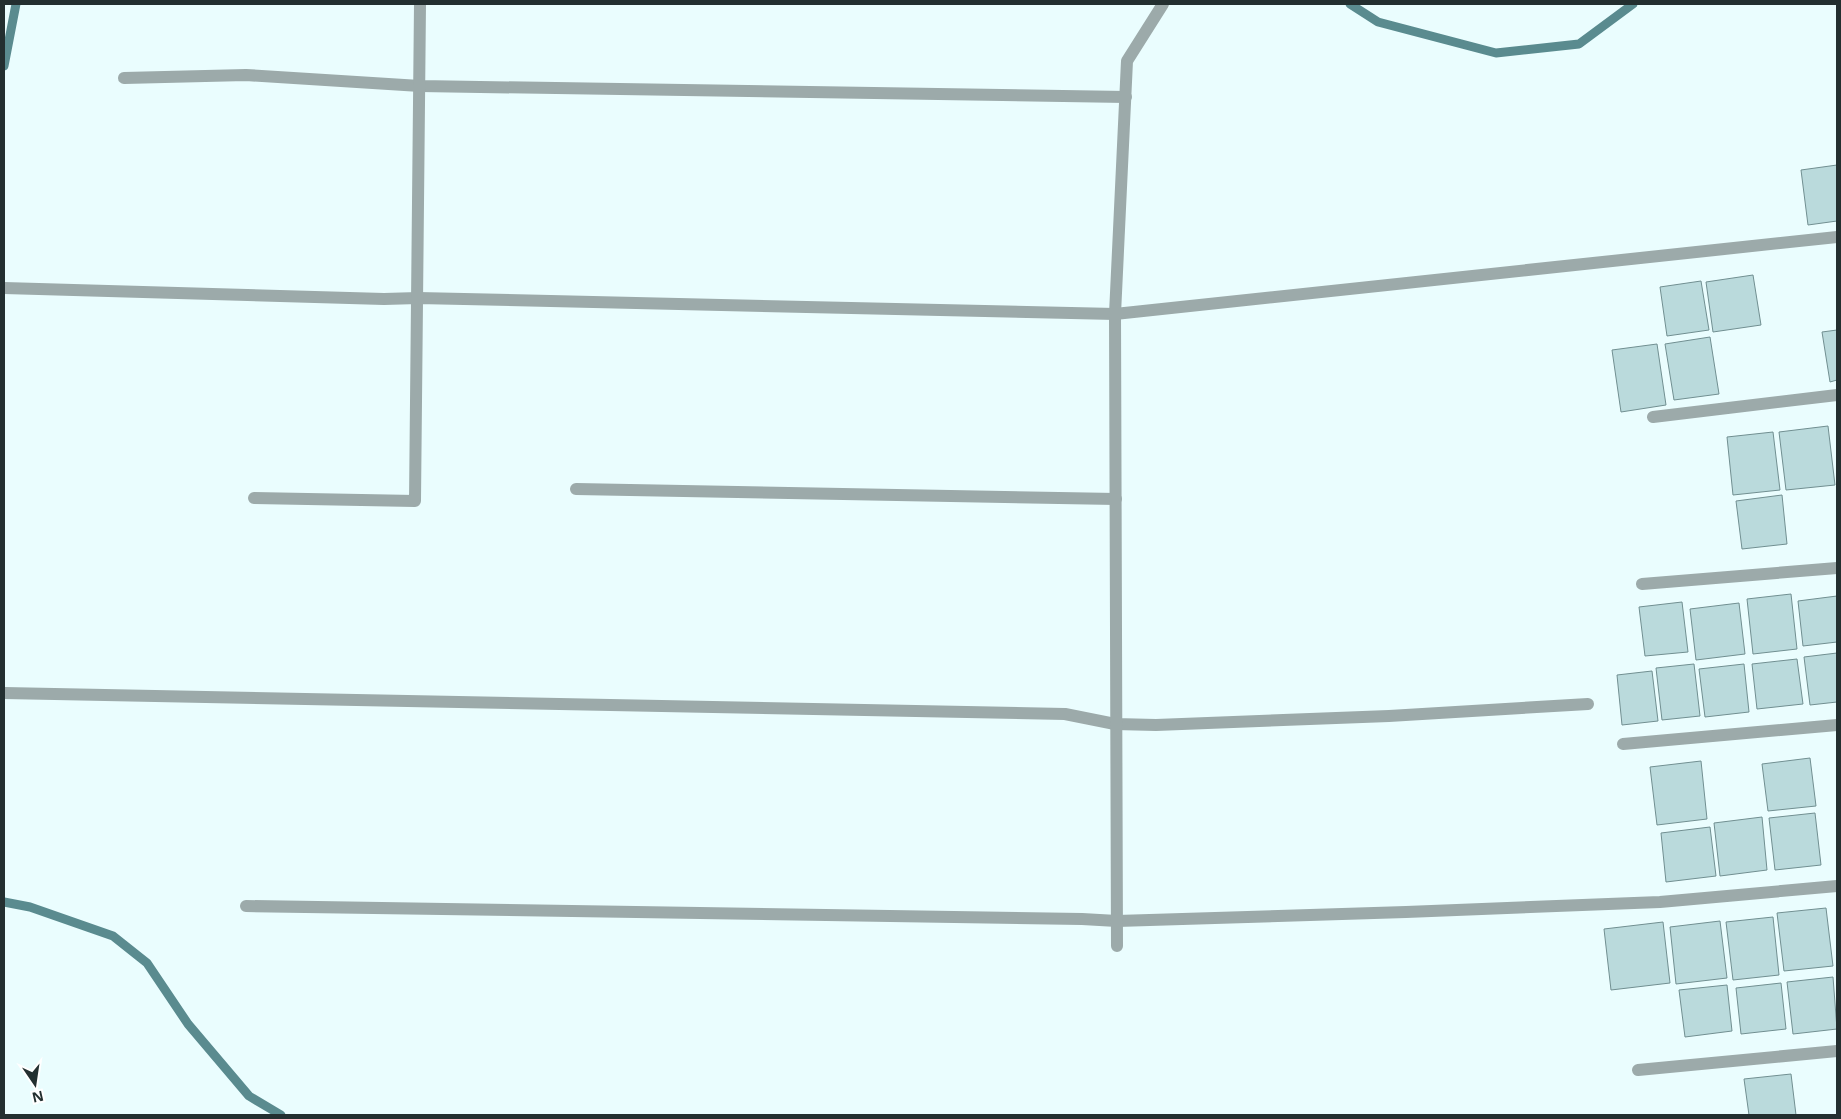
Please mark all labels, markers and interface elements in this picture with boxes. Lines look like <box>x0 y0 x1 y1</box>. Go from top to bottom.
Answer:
north arrow <box>10 1059 60 1109</box>
text: N <box>30 1087 46 1108</box>

